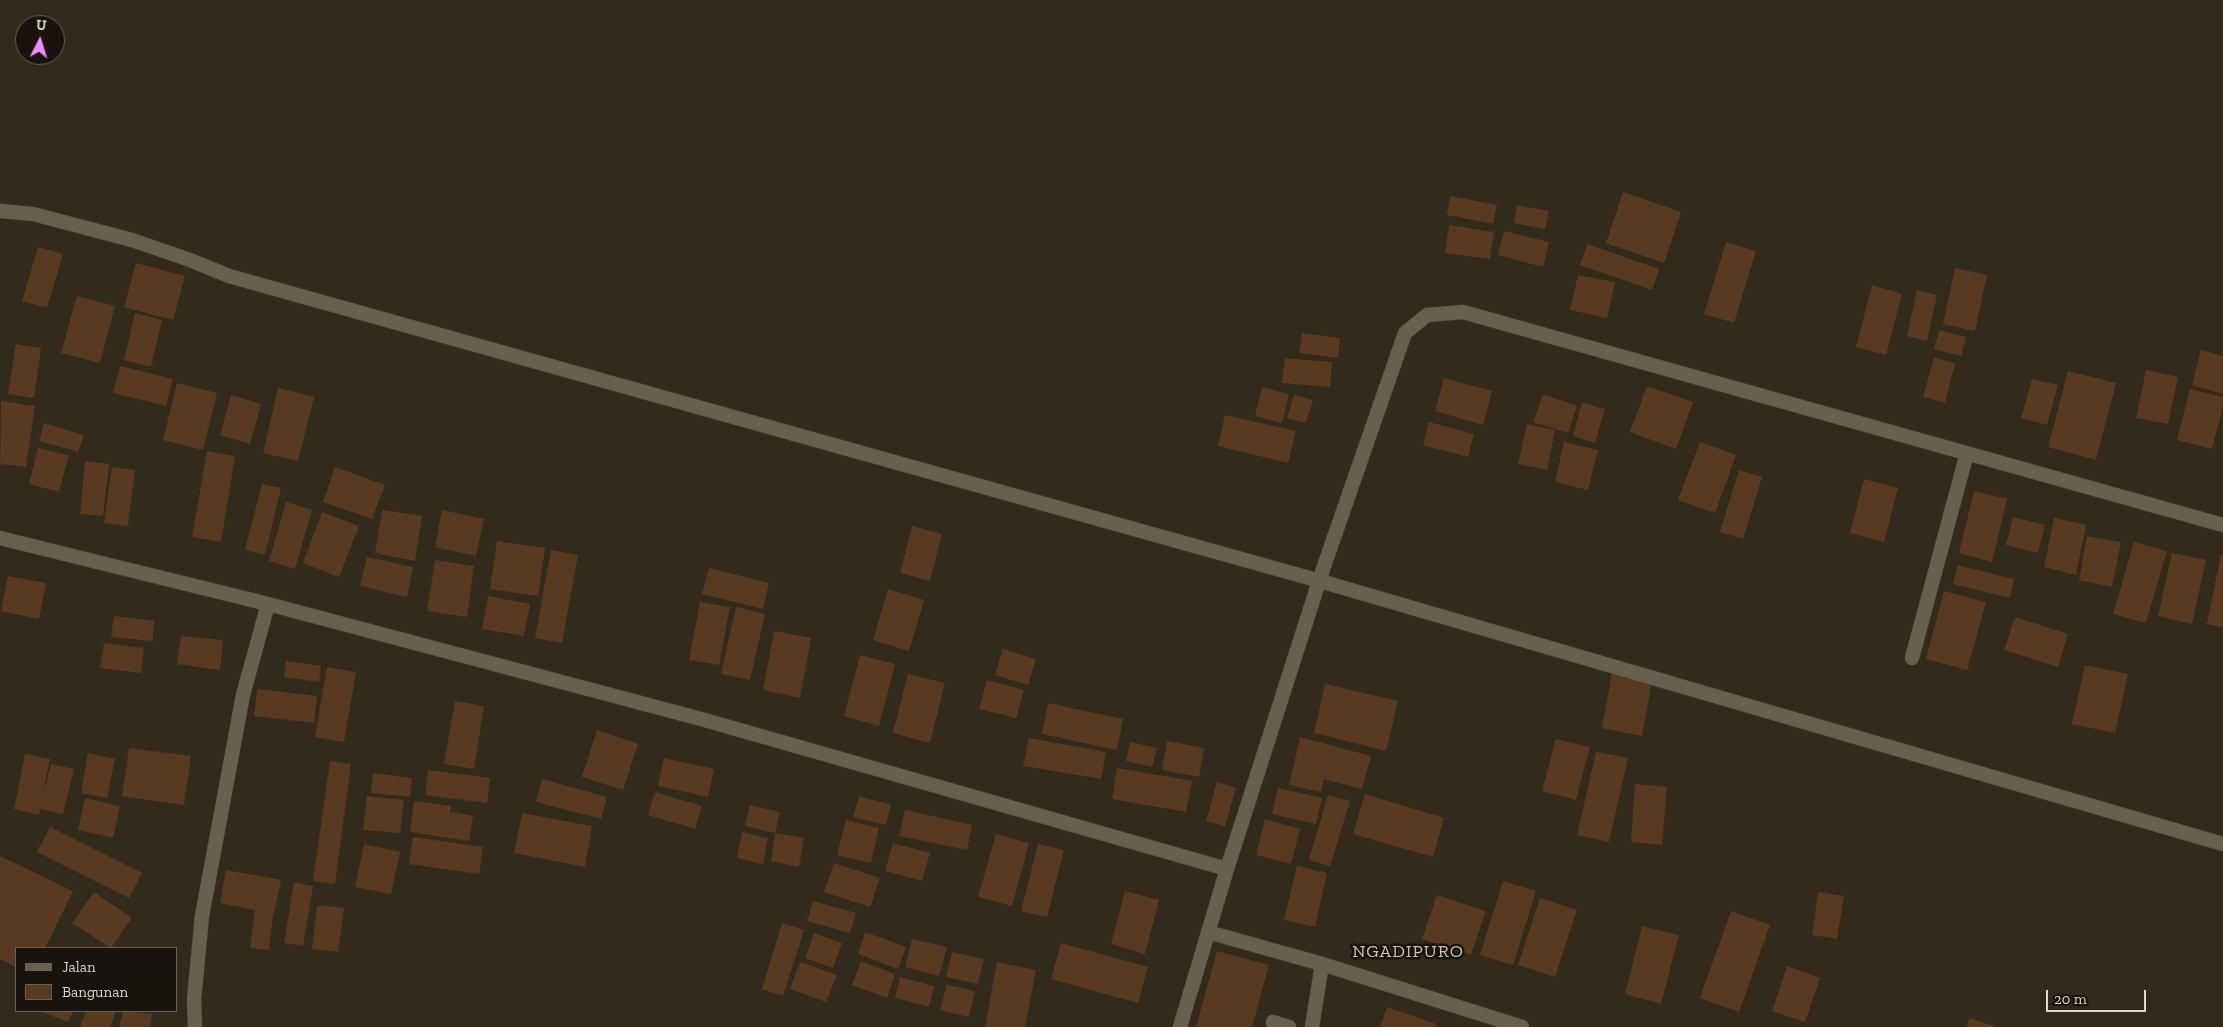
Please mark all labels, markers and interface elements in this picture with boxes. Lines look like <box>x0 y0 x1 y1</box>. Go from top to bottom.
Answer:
north arrow <box>15 15 65 65</box>
text: U <box>35 17 47 34</box>
district label: NGADIPURO <box>1351 941 1465 963</box>
legend <box>15 947 178 1012</box>
text: Jalan <box>62 958 96 976</box>
scale bar <box>2048 980 2148 1012</box>
text: Bangunan <box>62 983 128 1001</box>
text: 20 m <box>2054 990 2087 1008</box>

